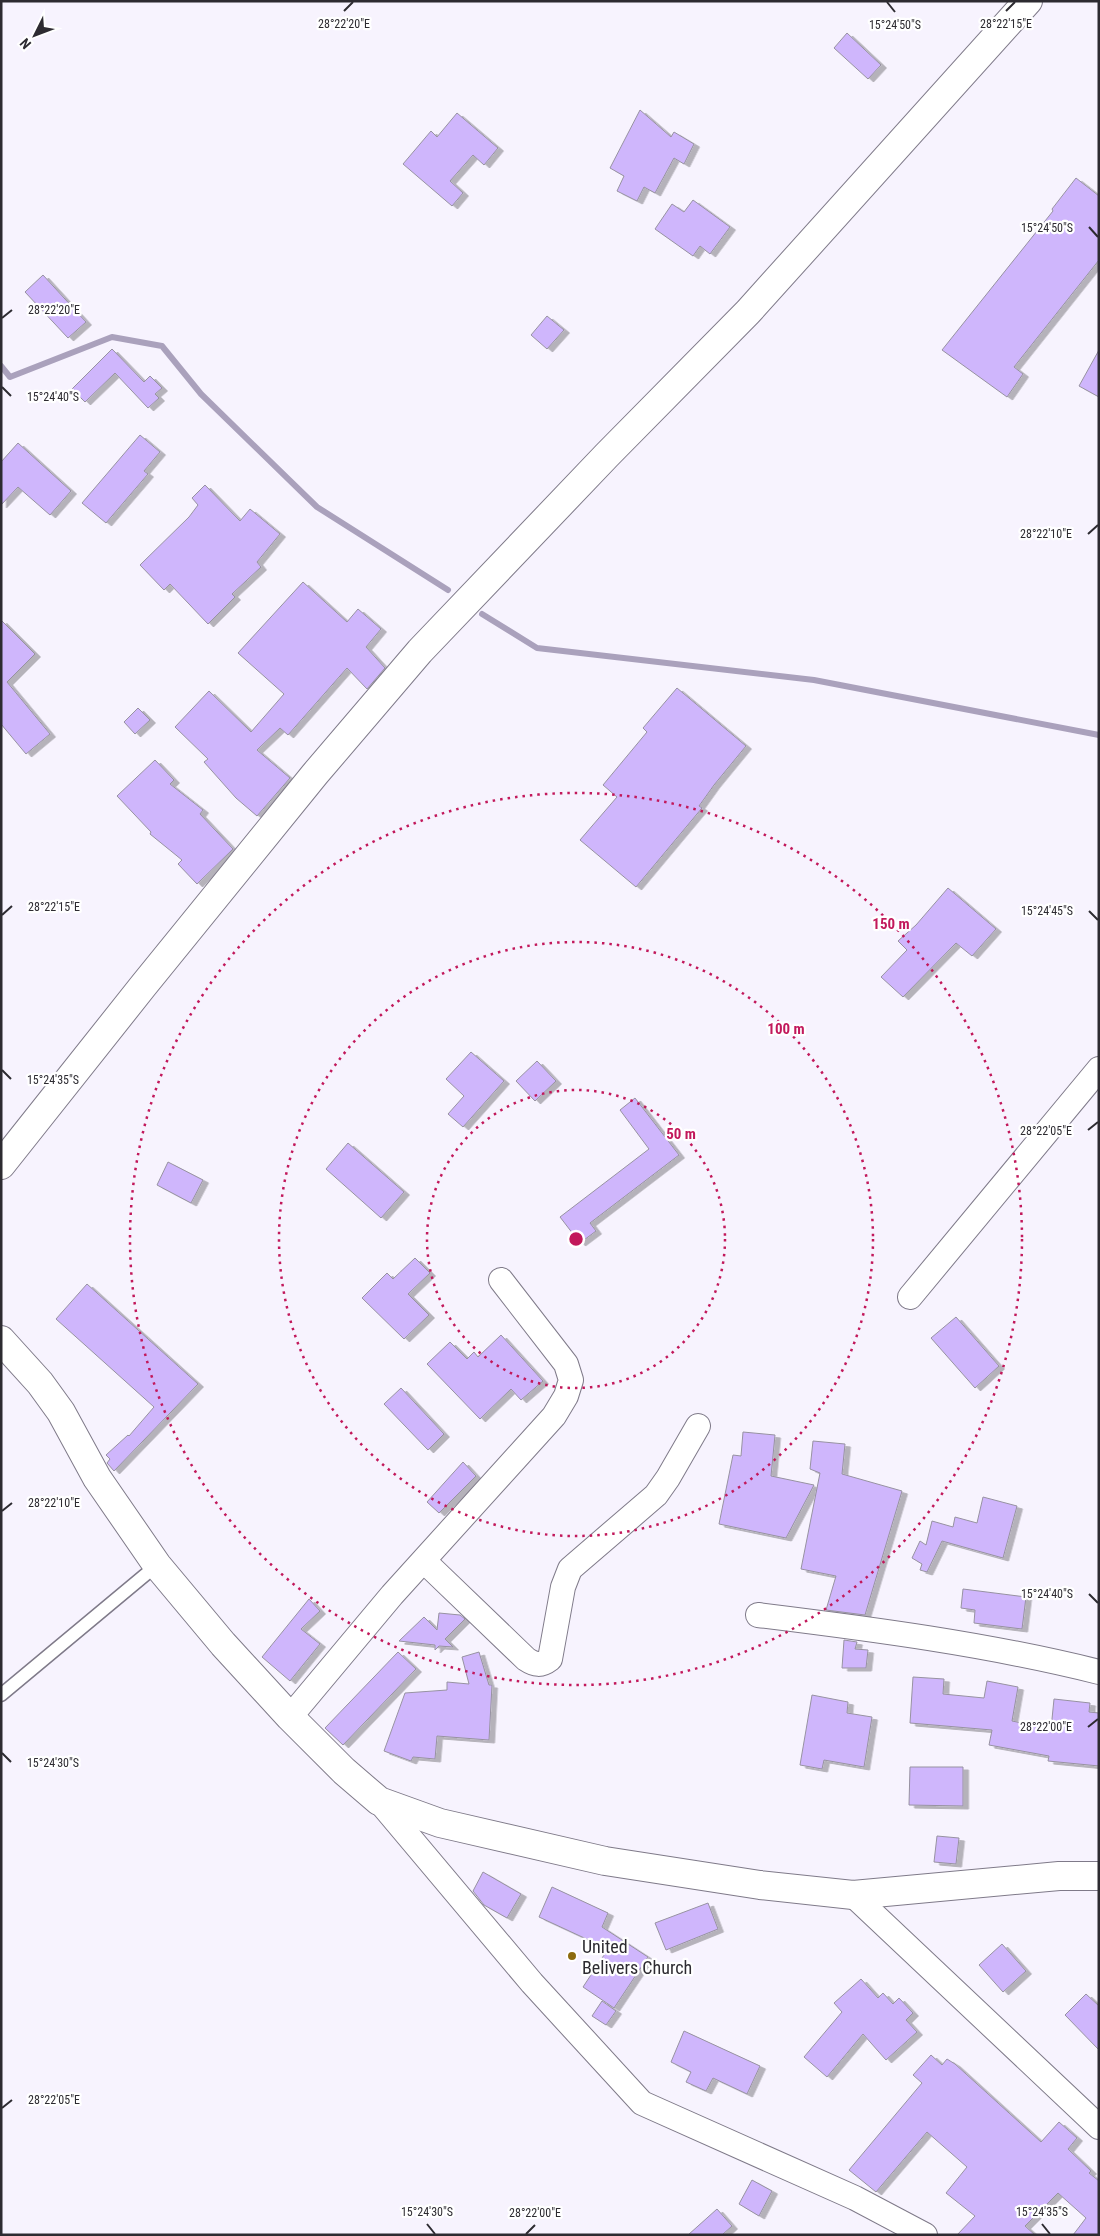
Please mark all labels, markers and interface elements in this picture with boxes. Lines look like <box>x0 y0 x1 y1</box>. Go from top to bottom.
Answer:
north arrow <box>10 10 60 60</box>
text: 28°22'20"E <box>318 17 370 31</box>
text: 28°22'15"E <box>980 17 1032 31</box>
text: 15°24'50"S <box>869 18 921 32</box>
text: N <box>17 35 34 52</box>
text: 15°24'50"S <box>1021 221 1073 235</box>
text: 28°22'20"E <box>28 303 80 317</box>
text: 15°24'40"S <box>27 390 79 404</box>
text: 28°22'10"E <box>1020 527 1072 541</box>
text: 28°22'15"E <box>28 900 80 914</box>
text: 15°24'45"S <box>1021 904 1073 918</box>
text: 150 m <box>872 915 910 933</box>
text: 100 m <box>767 1020 805 1038</box>
text: 15°24'35"S <box>27 1073 79 1087</box>
text: 28°22'05"E <box>1020 1124 1072 1138</box>
text: 50 m <box>666 1125 696 1143</box>
centre of rings <box>567 1230 585 1248</box>
text: 28°22'10"E <box>28 1496 80 1510</box>
text: 15°24'40"S <box>1021 1587 1073 1601</box>
text: 28°22'00"E <box>1020 1720 1072 1734</box>
text: 15°24'30"S <box>27 1756 79 1770</box>
place label: United Belivers Church <box>582 1936 692 1978</box>
marker: United Belivers Church <box>566 1950 578 1962</box>
text: 28°22'05"E <box>28 2093 80 2107</box>
text: 15°24'30"S <box>401 2205 453 2219</box>
text: 15°24'35"S <box>1016 2205 1068 2219</box>
text: 28°22'00"E <box>509 2206 561 2220</box>

